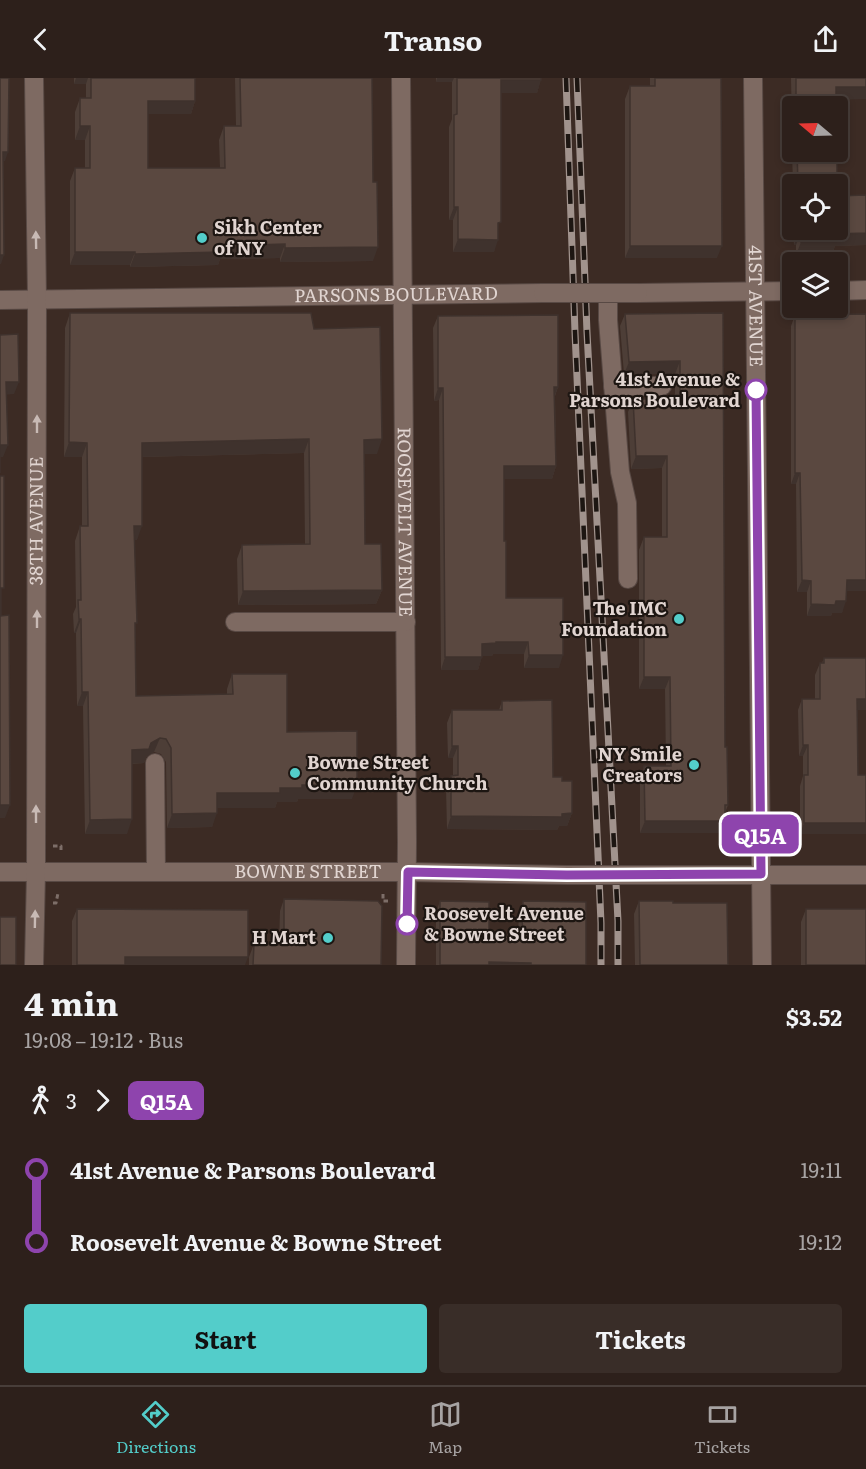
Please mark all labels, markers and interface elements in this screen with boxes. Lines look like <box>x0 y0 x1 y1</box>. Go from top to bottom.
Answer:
text: Transo <box>384 19 482 59</box>
icon: back <box>24 23 57 56</box>
icon: share <box>809 23 842 56</box>
north arrow <box>782 96 848 162</box>
map controls <box>782 96 848 318</box>
button: locate <box>782 174 848 240</box>
place label: Sikh Center of NY <box>214 213 322 261</box>
one-way arrow <box>31 231 41 250</box>
marker: Sikh Center of NY <box>195 231 209 245</box>
street label: 41ST AVENUE <box>743 245 771 367</box>
button: layers <box>782 252 848 318</box>
street label: PARSONS BOULEVARD <box>294 279 498 308</box>
place label: 41st Avenue & Parsons Boulevard <box>569 365 740 413</box>
marker: 41st Avenue & Parsons Boulevard <box>745 379 767 401</box>
one-way arrow <box>32 414 42 433</box>
street label: ROOSEVELT AVENUE <box>392 427 420 617</box>
street label: 38TH AVENUE <box>22 457 49 585</box>
place label: The IMC Foundation <box>561 594 667 642</box>
one-way arrow <box>32 609 42 628</box>
marker: The IMC Foundation <box>672 612 686 626</box>
place label: NY Smile Creators <box>598 740 682 788</box>
place label: Bowne Street Community Church <box>307 748 488 796</box>
marker: NY Smile Creators <box>687 758 701 772</box>
marker: Bowne Street Community Church <box>288 766 302 780</box>
one-way arrow <box>31 804 41 823</box>
line badge: Q15A <box>718 814 802 854</box>
text: Q15A <box>734 819 786 850</box>
street label: BOWNE STREET <box>234 857 382 884</box>
place label: Roosevelt Avenue & Bowne Street <box>424 899 584 947</box>
one-way arrow <box>30 909 40 928</box>
marker: Roosevelt Avenue & Bowne Street <box>396 913 418 935</box>
place label: H Mart <box>252 923 316 950</box>
marker: H Mart <box>321 931 335 945</box>
text: 4 min <box>24 977 118 1026</box>
text: $3.52 <box>786 1000 842 1033</box>
text: 19:08 – 19:12 · Bus <box>24 1024 183 1054</box>
icon: walk <box>24 1084 57 1117</box>
icon: forward <box>86 1084 119 1117</box>
text: 3 <box>66 1085 77 1115</box>
text: Q15A <box>140 1085 192 1116</box>
text: 41st Avenue & Parsons Boulevard <box>70 1153 436 1186</box>
text: 19:11 <box>800 1154 842 1184</box>
text: Roosevelt Avenue & Bowne Street <box>70 1225 442 1258</box>
text: 19:12 <box>798 1226 842 1256</box>
button: Start <box>24 1304 427 1373</box>
button: Tickets <box>439 1304 842 1373</box>
tab: Directions <box>116 1398 196 1458</box>
tab: Map <box>428 1398 462 1458</box>
tab: Tickets <box>694 1398 750 1458</box>

